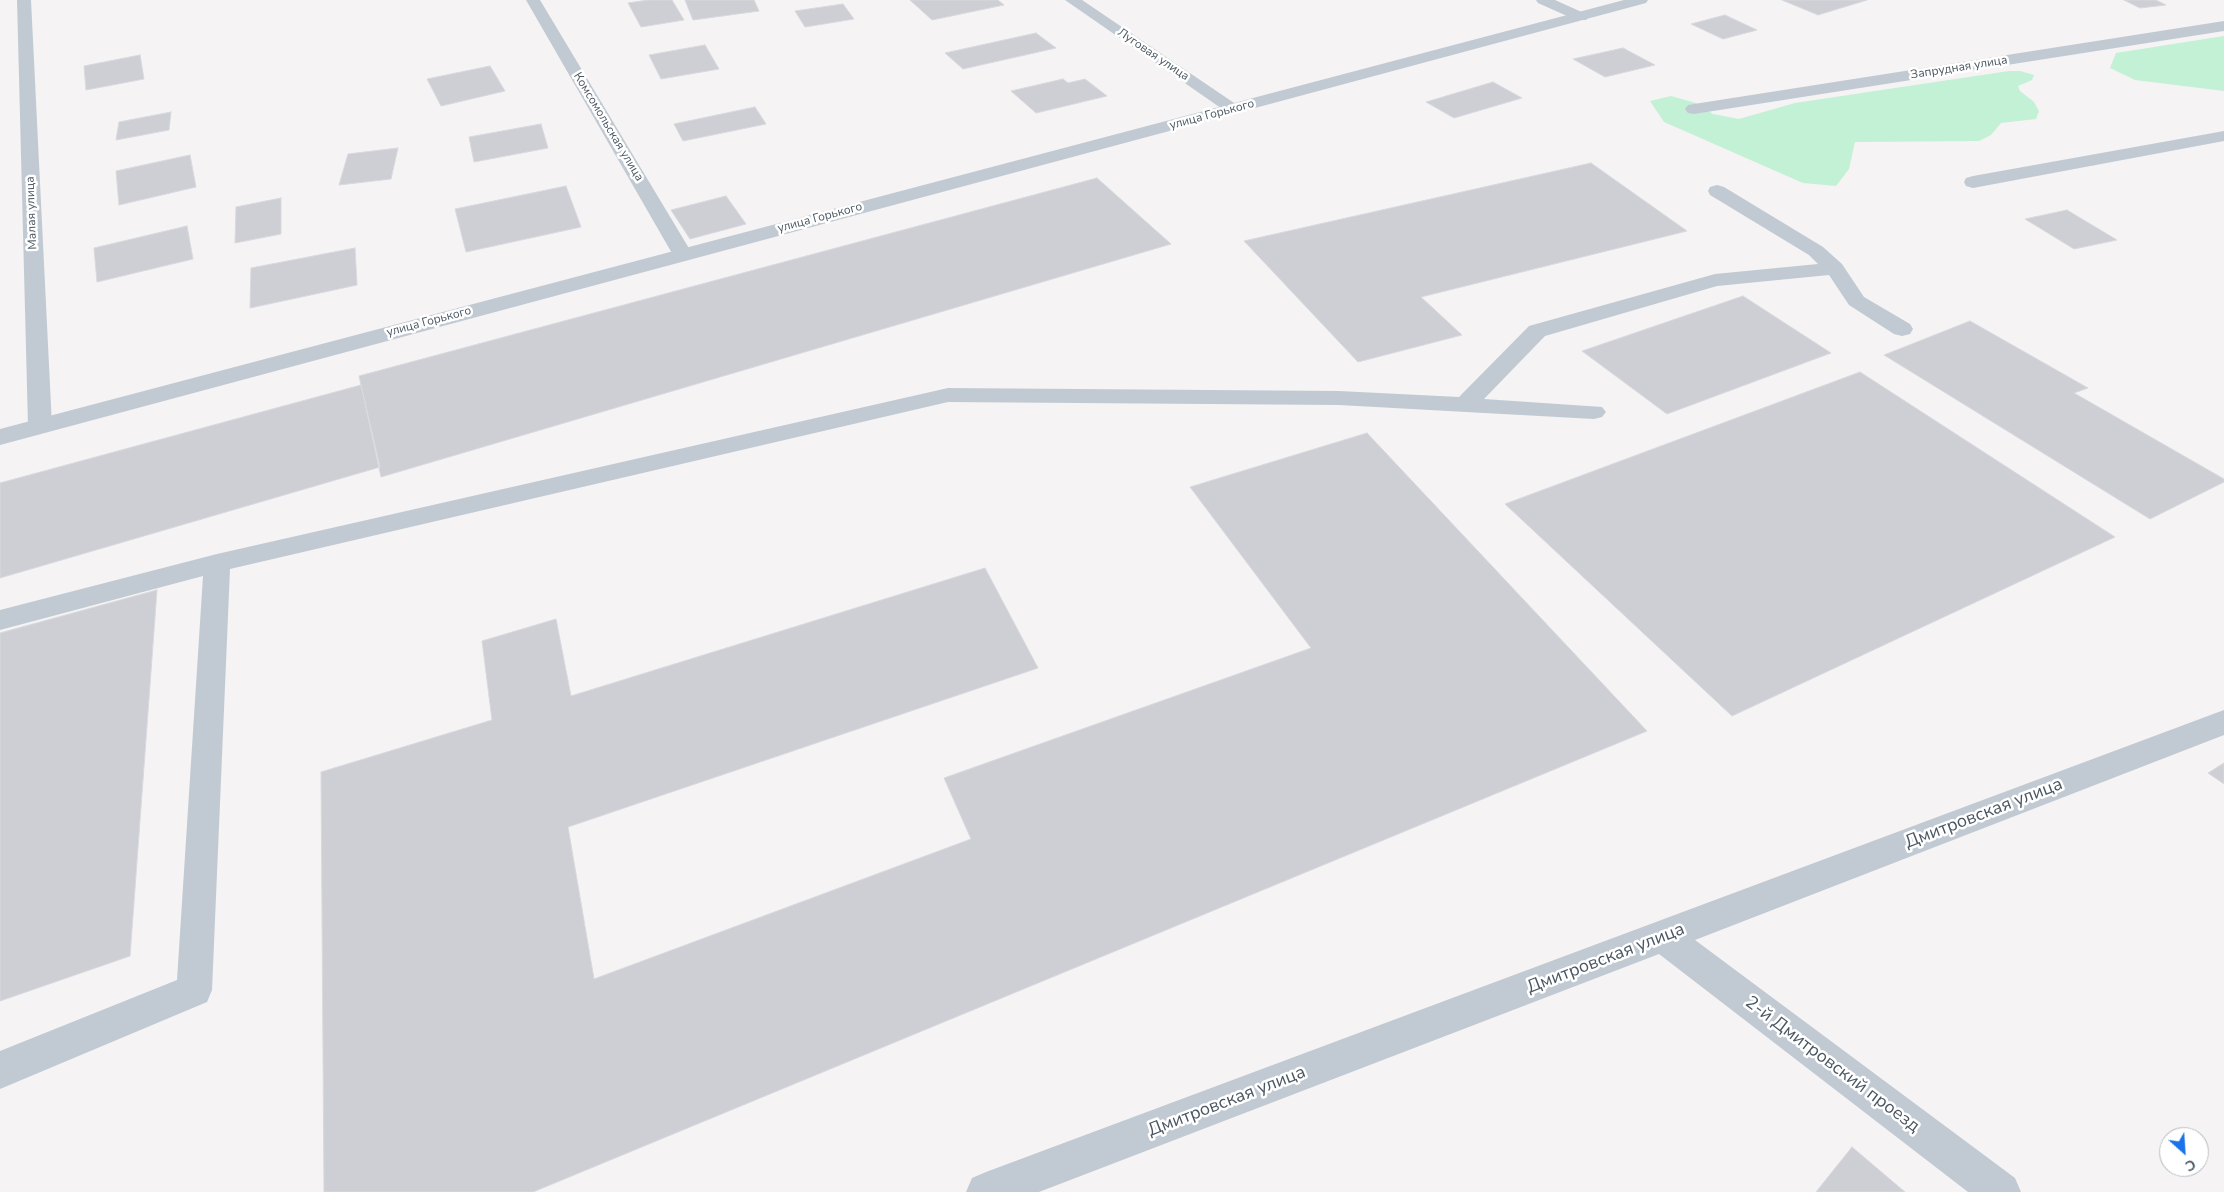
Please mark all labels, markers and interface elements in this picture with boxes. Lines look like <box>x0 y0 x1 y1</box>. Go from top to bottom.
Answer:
street label: Луговая улица <box>1114 26 1192 84</box>
street label: Запрудная улица <box>1909 53 2009 83</box>
street label: Комсомольская улица <box>570 70 646 184</box>
street label: улица Горького <box>1168 97 1256 133</box>
street label: Малая улица <box>24 176 40 250</box>
street label: улица Горького <box>776 200 864 236</box>
street label: улица Горького <box>385 304 473 340</box>
street label: Дмитровская улица <box>1902 774 2066 854</box>
street label: Дмитровская улица <box>1524 919 1688 999</box>
street label: 2-й Дмитровский проезд <box>1740 992 1924 1138</box>
street label: Дмитровская улица <box>1145 1062 1309 1142</box>
north arrow <box>2159 1127 2209 1177</box>
text: С <box>2182 1154 2199 1176</box>

